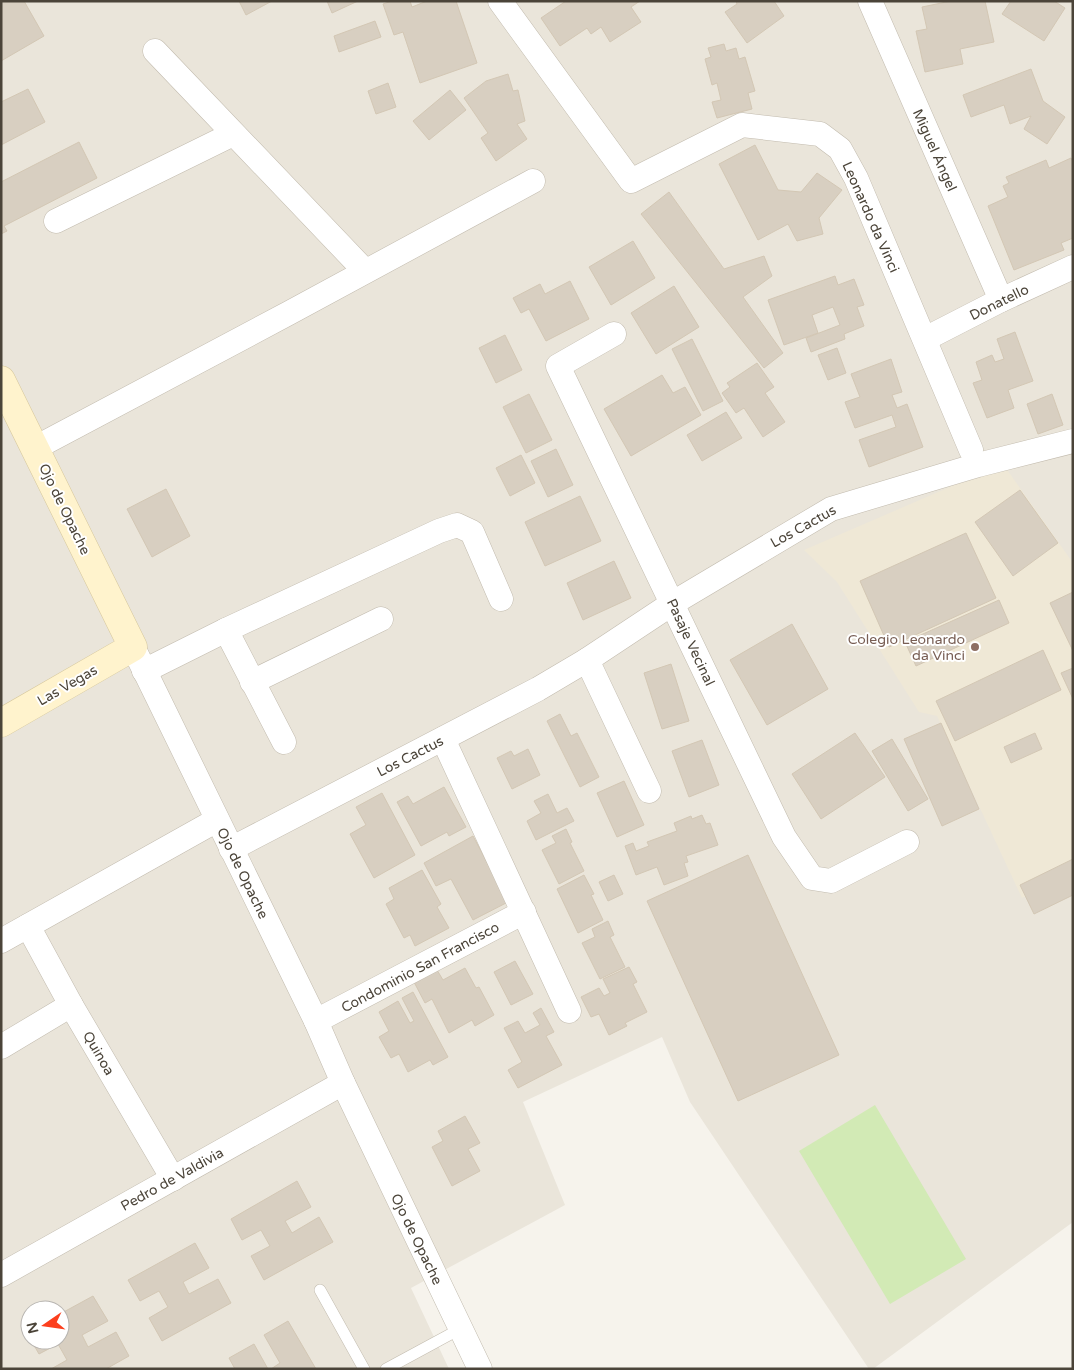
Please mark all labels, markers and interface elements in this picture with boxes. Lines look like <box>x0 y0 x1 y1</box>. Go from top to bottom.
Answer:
street label: Miguel Ángel <box>909 106 960 194</box>
street label: Leonardo da Vinci <box>838 159 903 275</box>
street label: Donatello <box>967 281 1032 324</box>
street label: Ojo de Opache <box>35 461 94 558</box>
street label: Los Cactus <box>767 501 839 551</box>
street label: Pasaje Vecinal <box>663 596 718 689</box>
place label: Colegio Leonardo da Vinci <box>848 631 965 664</box>
marker: Colegio Leonardo da Vinci <box>969 641 981 653</box>
street label: Las Vegas <box>34 661 101 709</box>
street label: Los Cactus <box>374 732 447 780</box>
street label: Ojo de Opache <box>213 825 272 922</box>
street label: Condominio San Francisco <box>338 918 502 1016</box>
street label: Quinoa <box>79 1028 118 1078</box>
street label: Pedro de Valdivia <box>118 1144 227 1215</box>
street label: Ojo de Opache <box>387 1191 446 1288</box>
north arrow <box>20 1300 70 1350</box>
text: N <box>23 1320 42 1335</box>

